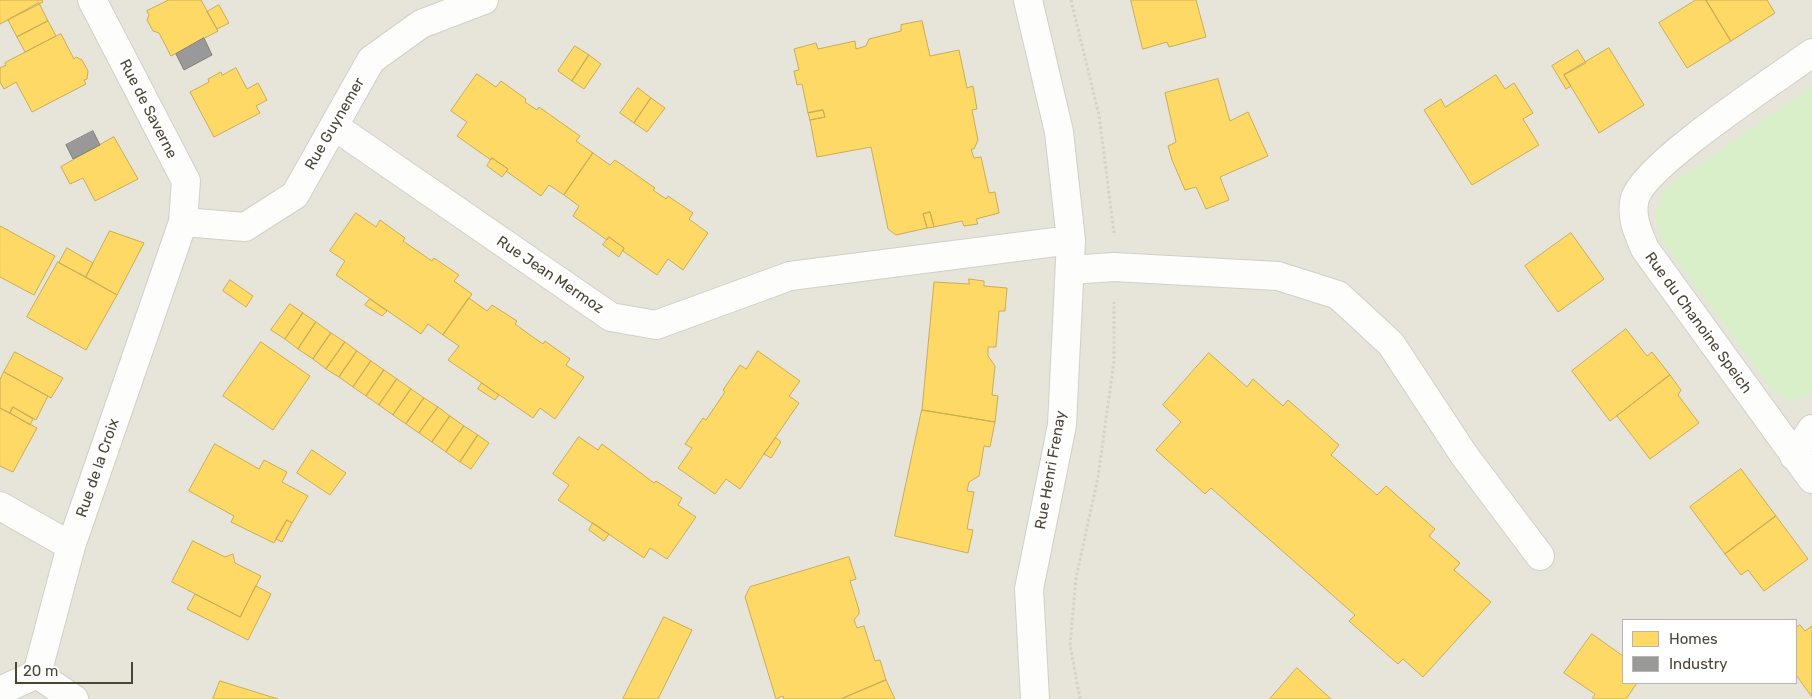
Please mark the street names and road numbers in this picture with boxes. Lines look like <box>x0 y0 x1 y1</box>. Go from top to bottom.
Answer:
street label: Rue de Saverne <box>115 56 181 162</box>
street label: Rue Guynemer <box>301 75 369 173</box>
street label: Rue Jean Mermoz <box>493 232 607 318</box>
street label: Rue du Chanoine Speich <box>1641 249 1755 397</box>
street label: Rue Henri Frenay <box>1032 409 1070 531</box>
street label: Rue de la Croix <box>73 416 123 520</box>

